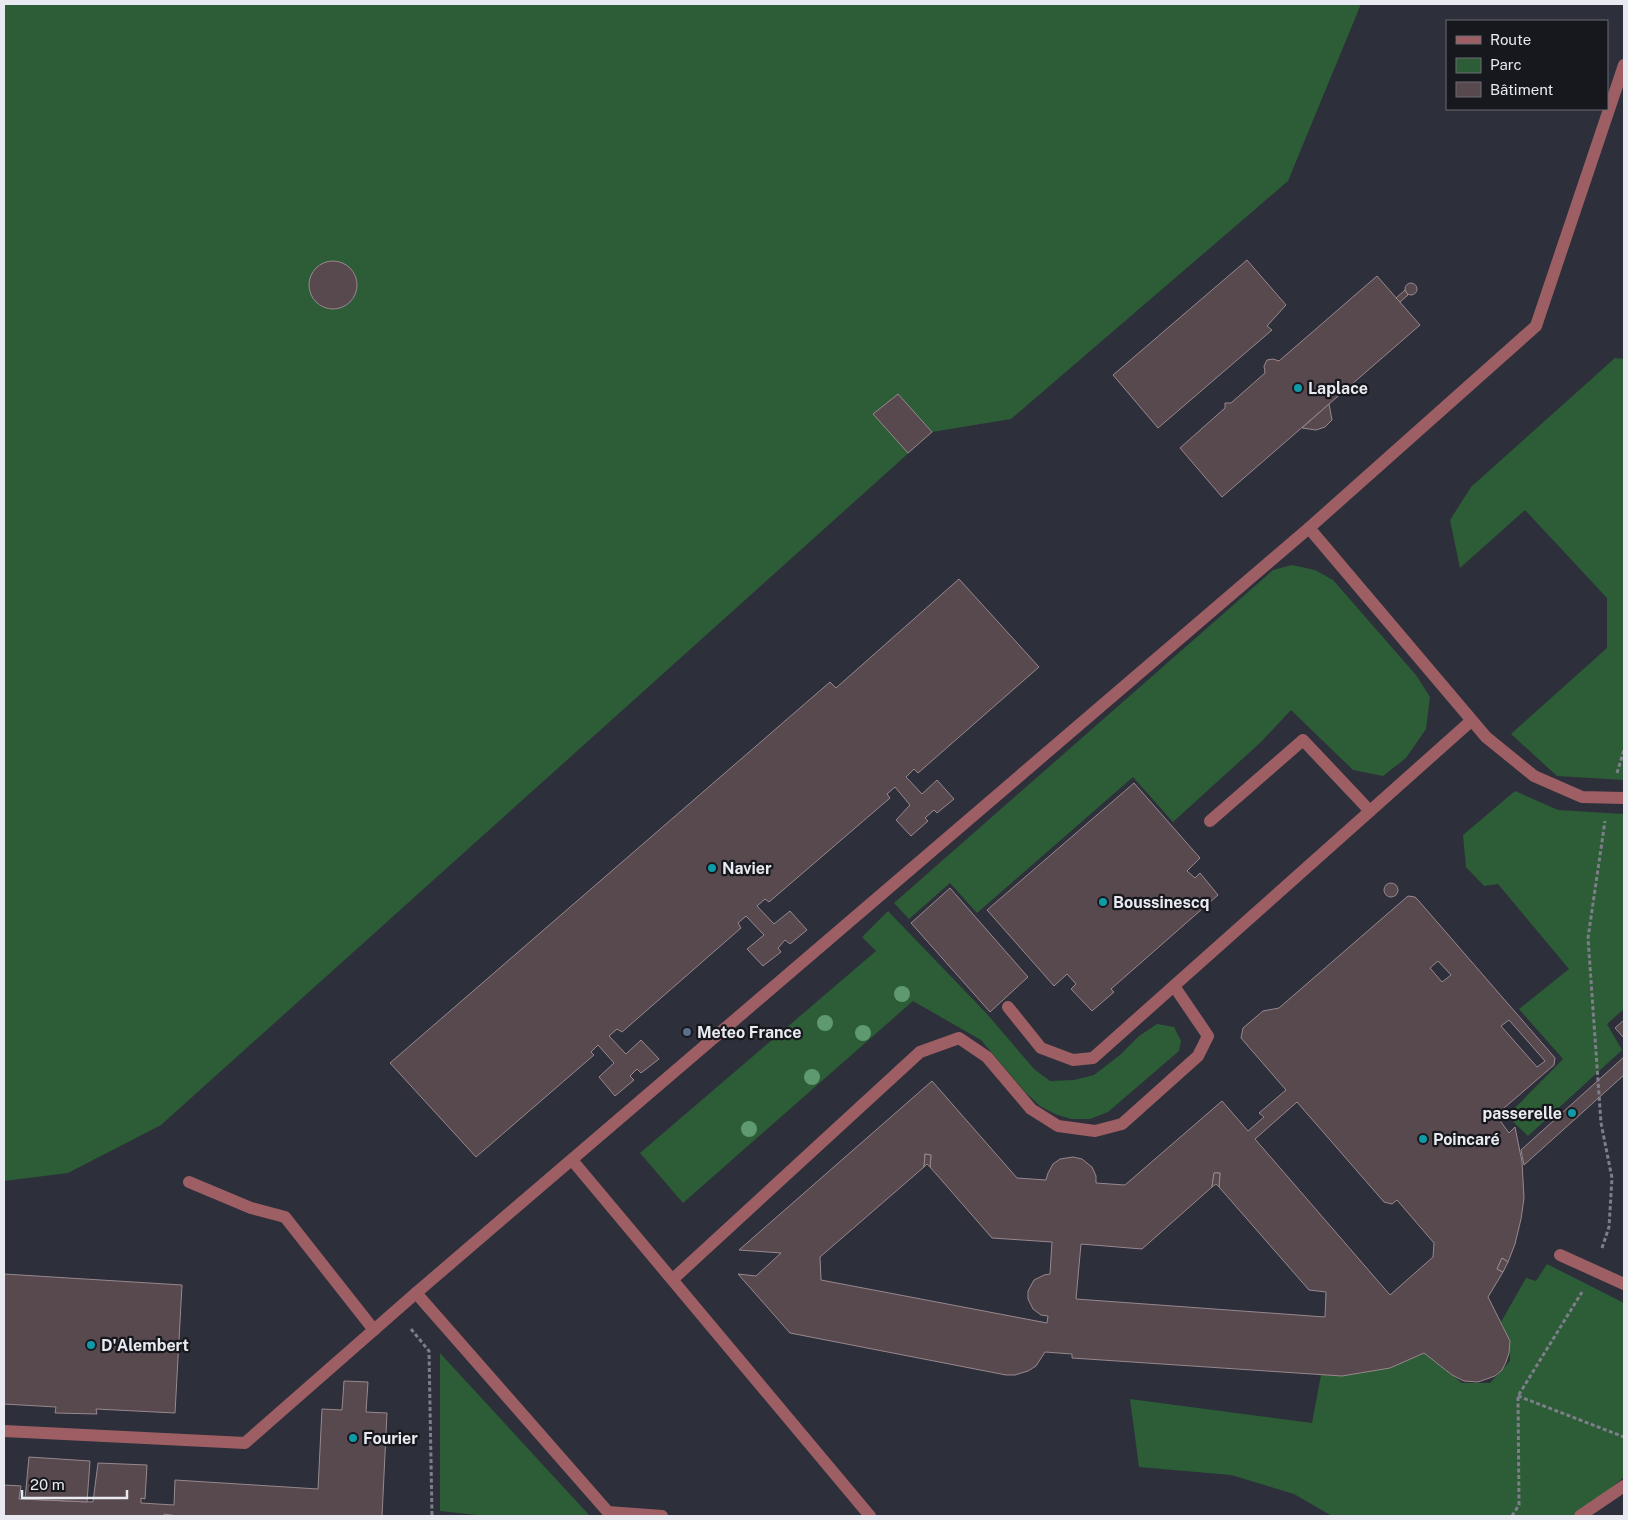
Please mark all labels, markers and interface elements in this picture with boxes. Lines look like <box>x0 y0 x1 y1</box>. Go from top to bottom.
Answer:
legend <box>1446 20 1608 110</box>
text: Route <box>1490 31 1531 48</box>
text: Parc <box>1490 56 1522 73</box>
text: Bâtiment <box>1490 81 1553 98</box>
place label: Laplace <box>1308 379 1368 398</box>
marker: Laplace <box>1292 382 1304 394</box>
place label: Navier <box>722 859 772 878</box>
marker: Navier <box>706 862 718 874</box>
place label: Boussinescq <box>1113 893 1209 912</box>
marker: Boussinescq <box>1097 896 1109 908</box>
place label: Meteo France <box>697 1023 802 1042</box>
marker: Meteo France <box>681 1026 693 1038</box>
place label: passerelle <box>1482 1104 1562 1123</box>
marker: passerelle <box>1566 1107 1578 1119</box>
place label: Poincaré <box>1433 1130 1500 1149</box>
marker: Poincaré <box>1417 1133 1429 1145</box>
place label: D'Alembert <box>101 1336 189 1355</box>
marker: D'Alembert <box>85 1339 97 1351</box>
place label: Fourier <box>363 1429 418 1448</box>
marker: Fourier <box>347 1432 359 1444</box>
scale bar <box>22 1468 128 1500</box>
text: 20 m <box>30 1476 65 1493</box>

